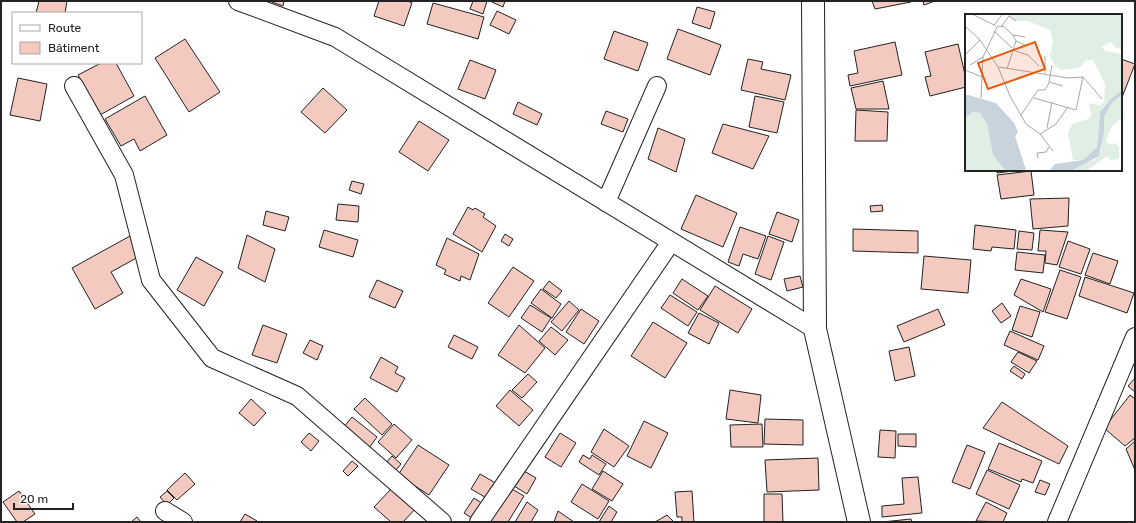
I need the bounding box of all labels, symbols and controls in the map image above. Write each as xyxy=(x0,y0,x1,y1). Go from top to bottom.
legend xyxy=(12,12,142,64)
inset map xyxy=(965,14,1122,171)
text: Route xyxy=(48,21,82,35)
text: Bâtiment xyxy=(48,41,100,55)
scale bar xyxy=(14,485,73,511)
text: 20 m xyxy=(20,492,48,506)

